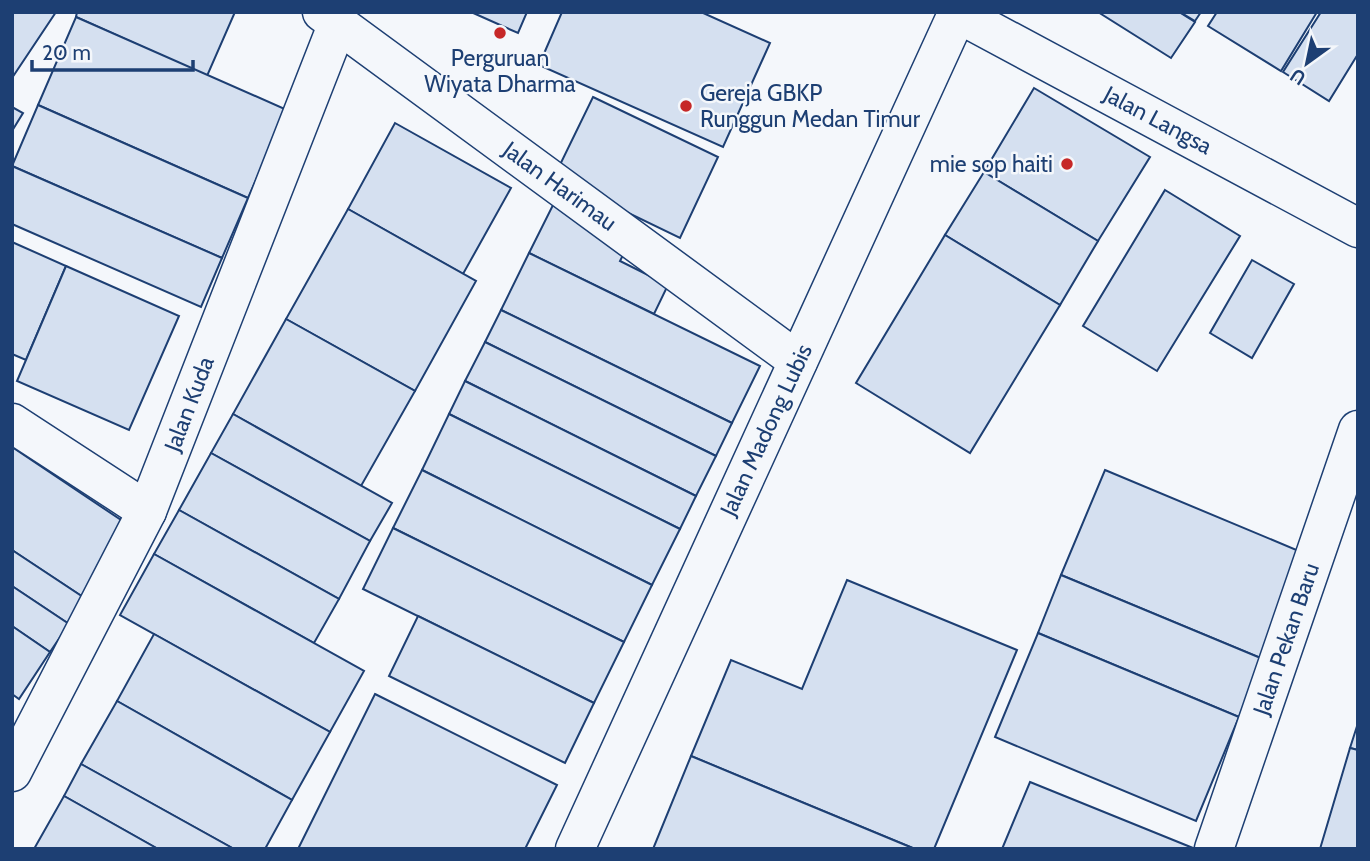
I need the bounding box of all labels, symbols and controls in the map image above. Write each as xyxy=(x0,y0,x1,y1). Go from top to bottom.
marker: Perguruan Wiyata Dharma xyxy=(492,25,508,41)
scale bar xyxy=(32,28,192,72)
north arrow xyxy=(1272,28,1342,98)
text: 20 m xyxy=(42,40,91,65)
place label: Perguruan Wiyata Dharma xyxy=(424,44,576,98)
text: U xyxy=(1286,63,1310,90)
place label: Gereja GBKP Runggun Medan Timur xyxy=(700,79,921,133)
street label: Jalan Langsa xyxy=(1098,79,1217,160)
marker: Gereja GBKP Runggun Medan Timur xyxy=(678,98,694,114)
street label: Jalan Harimau xyxy=(497,135,622,237)
place label: mie sop haiti xyxy=(930,150,1053,178)
marker: mie sop haiti xyxy=(1059,156,1075,172)
street label: Jalan Madong Lubis xyxy=(714,340,818,521)
street label: Jalan Kuda xyxy=(158,353,220,456)
street label: Jalan Pekan Baru xyxy=(1247,559,1325,720)

